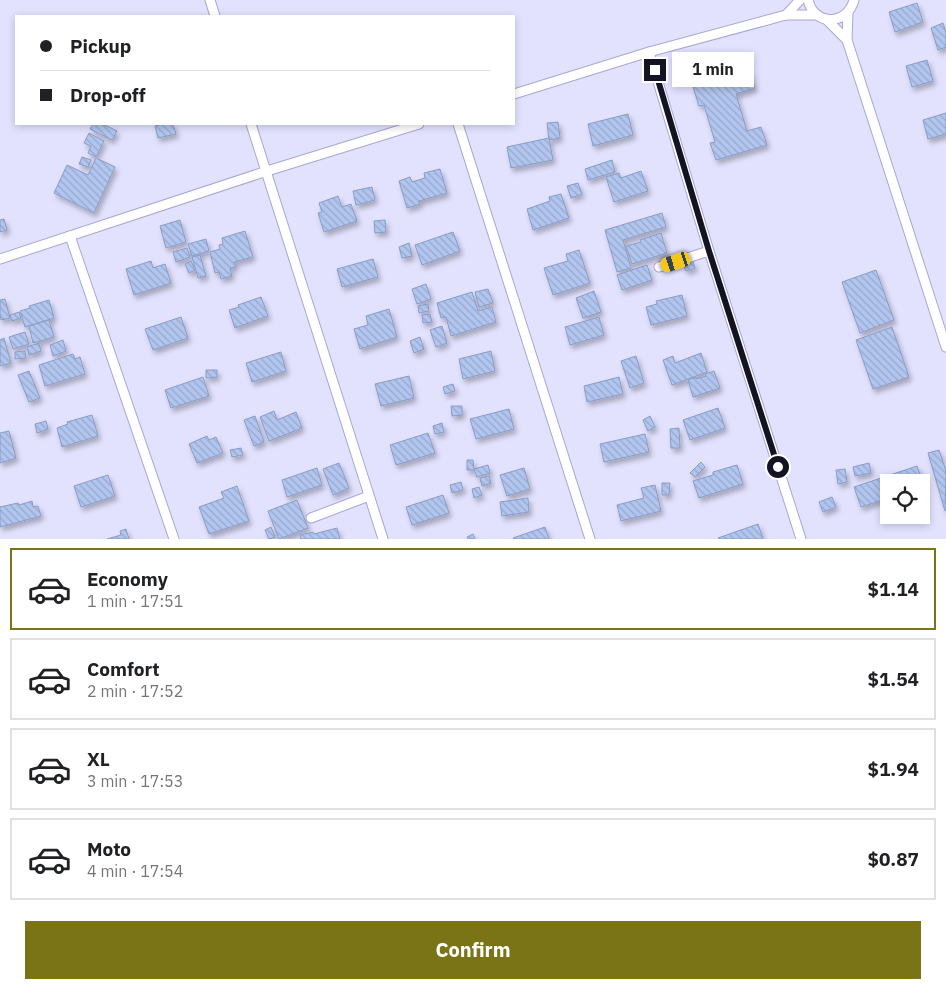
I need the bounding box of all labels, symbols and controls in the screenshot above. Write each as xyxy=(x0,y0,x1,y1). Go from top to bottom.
text: Pickup xyxy=(70,34,131,58)
callout: 1 min xyxy=(672,52,755,88)
route end xyxy=(644,59,666,81)
text: 1 min xyxy=(692,59,734,79)
text: Drop-off xyxy=(70,83,146,107)
car xyxy=(659,250,692,274)
route start xyxy=(767,456,789,478)
map controls xyxy=(880,474,930,524)
button: locate xyxy=(880,474,930,524)
icon: car xyxy=(27,567,72,612)
text: Economy xyxy=(87,567,168,591)
text: $1.14 xyxy=(867,577,919,601)
text: 1 min · 17:51 xyxy=(87,591,183,611)
icon: car xyxy=(27,657,72,702)
text: Comfort xyxy=(87,657,160,681)
text: $1.54 xyxy=(867,667,919,691)
text: 2 min · 17:52 xyxy=(87,681,183,701)
icon: car xyxy=(27,747,72,792)
text: XL xyxy=(87,747,110,771)
text: $1.94 xyxy=(867,757,919,781)
text: 3 min · 17:53 xyxy=(87,771,183,791)
icon: car xyxy=(27,837,72,882)
text: Moto xyxy=(87,837,131,861)
text: $0.87 xyxy=(867,847,919,871)
text: 4 min · 17:54 xyxy=(87,861,183,881)
button: Confirm xyxy=(25,921,921,979)

